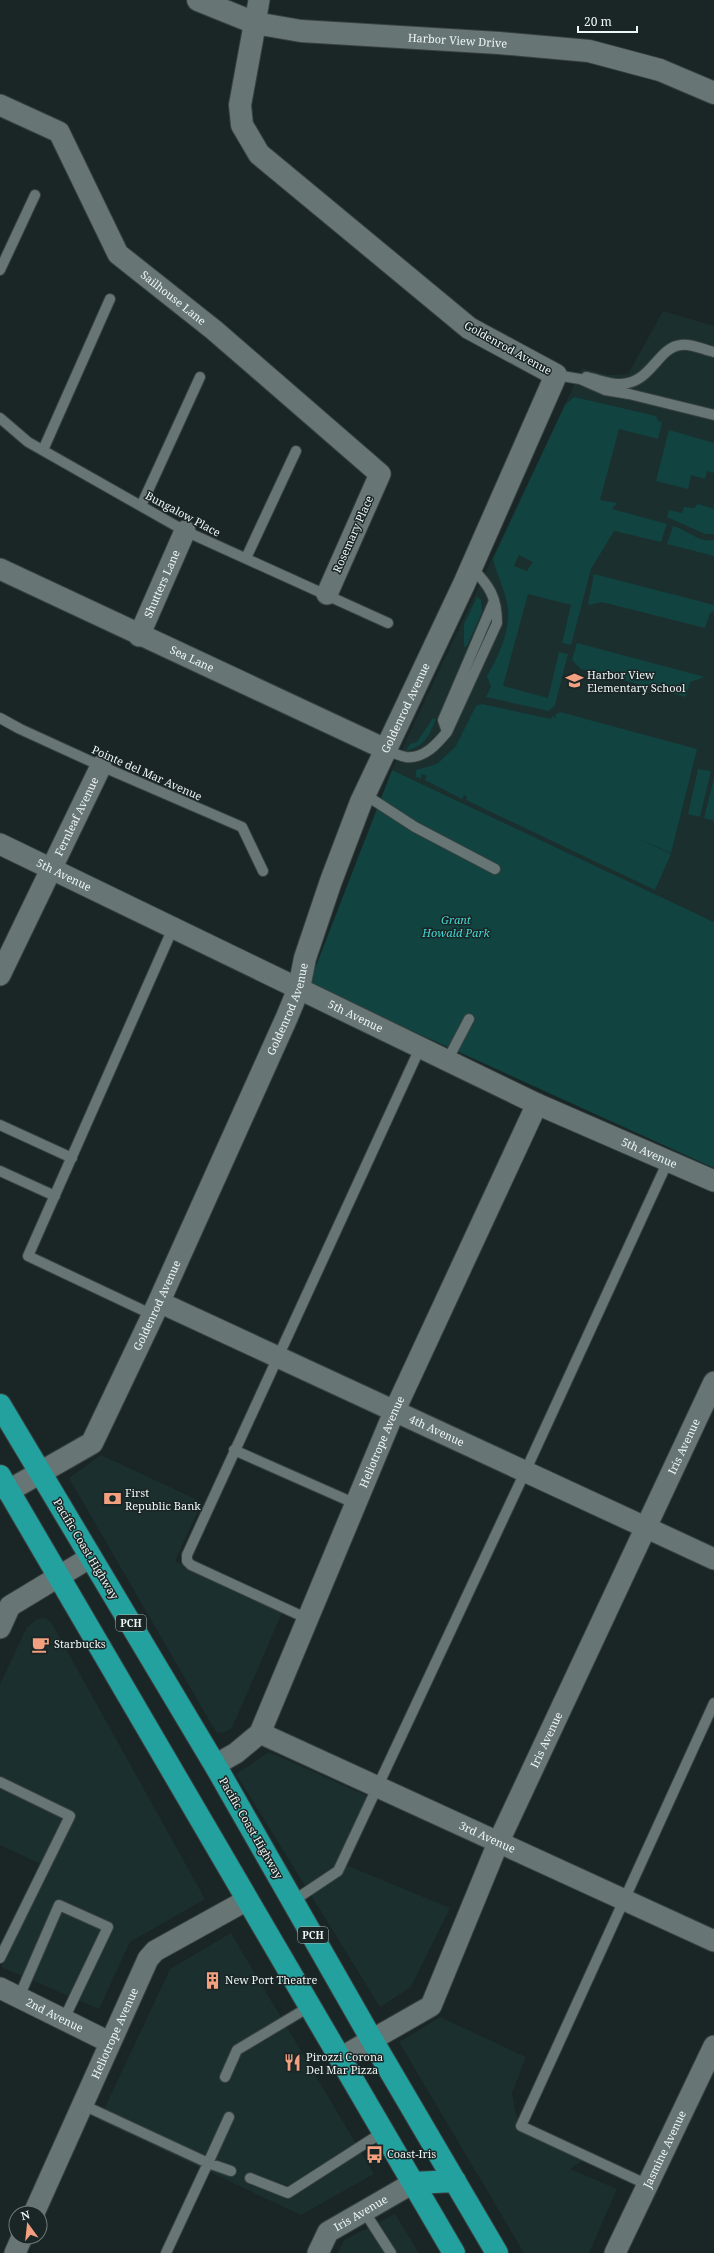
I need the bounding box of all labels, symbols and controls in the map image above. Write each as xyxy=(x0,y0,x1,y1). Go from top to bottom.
scale bar xyxy=(578,8,637,34)
text: 20 m xyxy=(584,13,612,30)
street label: Harbor View Drive xyxy=(407,29,508,51)
street label: Sailhouse Lane xyxy=(138,267,209,328)
street label: Goldenrod Avenue xyxy=(462,317,555,378)
street label: Bungalow Place xyxy=(143,487,224,540)
street label: Rosemary Place xyxy=(329,493,376,575)
street label: Shutters Lane xyxy=(140,547,183,620)
street label: Sea Lane xyxy=(168,642,217,675)
street label: Goldenrod Avenue xyxy=(377,660,433,755)
place label: Harbor View Elementary School xyxy=(587,667,686,695)
school or university icon: Harbor View Elementary School xyxy=(564,671,584,691)
street label: Pointe del Mar Avenue xyxy=(90,741,205,804)
street label: Fernleaf Avenue xyxy=(51,774,102,858)
street label: 5th Avenue xyxy=(34,855,94,894)
park label: Grant Howald Park xyxy=(421,912,491,940)
street label: Goldenrod Avenue xyxy=(263,961,311,1058)
street label: 5th Avenue xyxy=(326,996,386,1035)
street label: 5th Avenue xyxy=(619,1134,680,1171)
street label: Goldenrod Avenue xyxy=(129,1257,184,1353)
street label: Heliotrope Avenue xyxy=(355,1393,407,1490)
street label: 4th Avenue xyxy=(407,1411,467,1449)
street label: Iris Avenue xyxy=(664,1416,703,1477)
place label: First Republic Bank xyxy=(125,1485,201,1513)
bank icon: First Republic Bank xyxy=(102,1489,122,1509)
street label: Pacific Coast Highway xyxy=(50,1496,123,1603)
road number: PCH xyxy=(116,1615,146,1631)
cafe icon: Starbucks xyxy=(31,1634,51,1654)
place label: Starbucks xyxy=(54,1636,106,1651)
street label: Iris Avenue xyxy=(526,1709,565,1770)
street label: Pacific Coast Highway xyxy=(216,1774,287,1882)
street label: 3rd Avenue xyxy=(457,1817,518,1856)
road number: PCH xyxy=(298,1927,328,1943)
building icon: New Port Theatre xyxy=(202,1970,222,1990)
place label: New Port Theatre xyxy=(225,1972,317,1987)
street label: Heliotrope Avenue xyxy=(87,1985,141,2081)
street label: 2nd Avenue xyxy=(24,1994,86,2035)
place label: Pirozzi Corona Del Mar Pizza xyxy=(306,2049,383,2077)
restaurant icon: Pirozzi Corona Del Mar Pizza xyxy=(283,2053,303,2073)
street label: Jasmine Avenue xyxy=(639,2108,689,2191)
bus stop icon: Coast-Iris xyxy=(364,2144,384,2164)
place label: Coast-Iris xyxy=(387,2146,436,2161)
street label: Iris Avenue xyxy=(331,2191,390,2234)
north arrow xyxy=(8,2205,48,2245)
text: N xyxy=(19,2206,32,2223)

